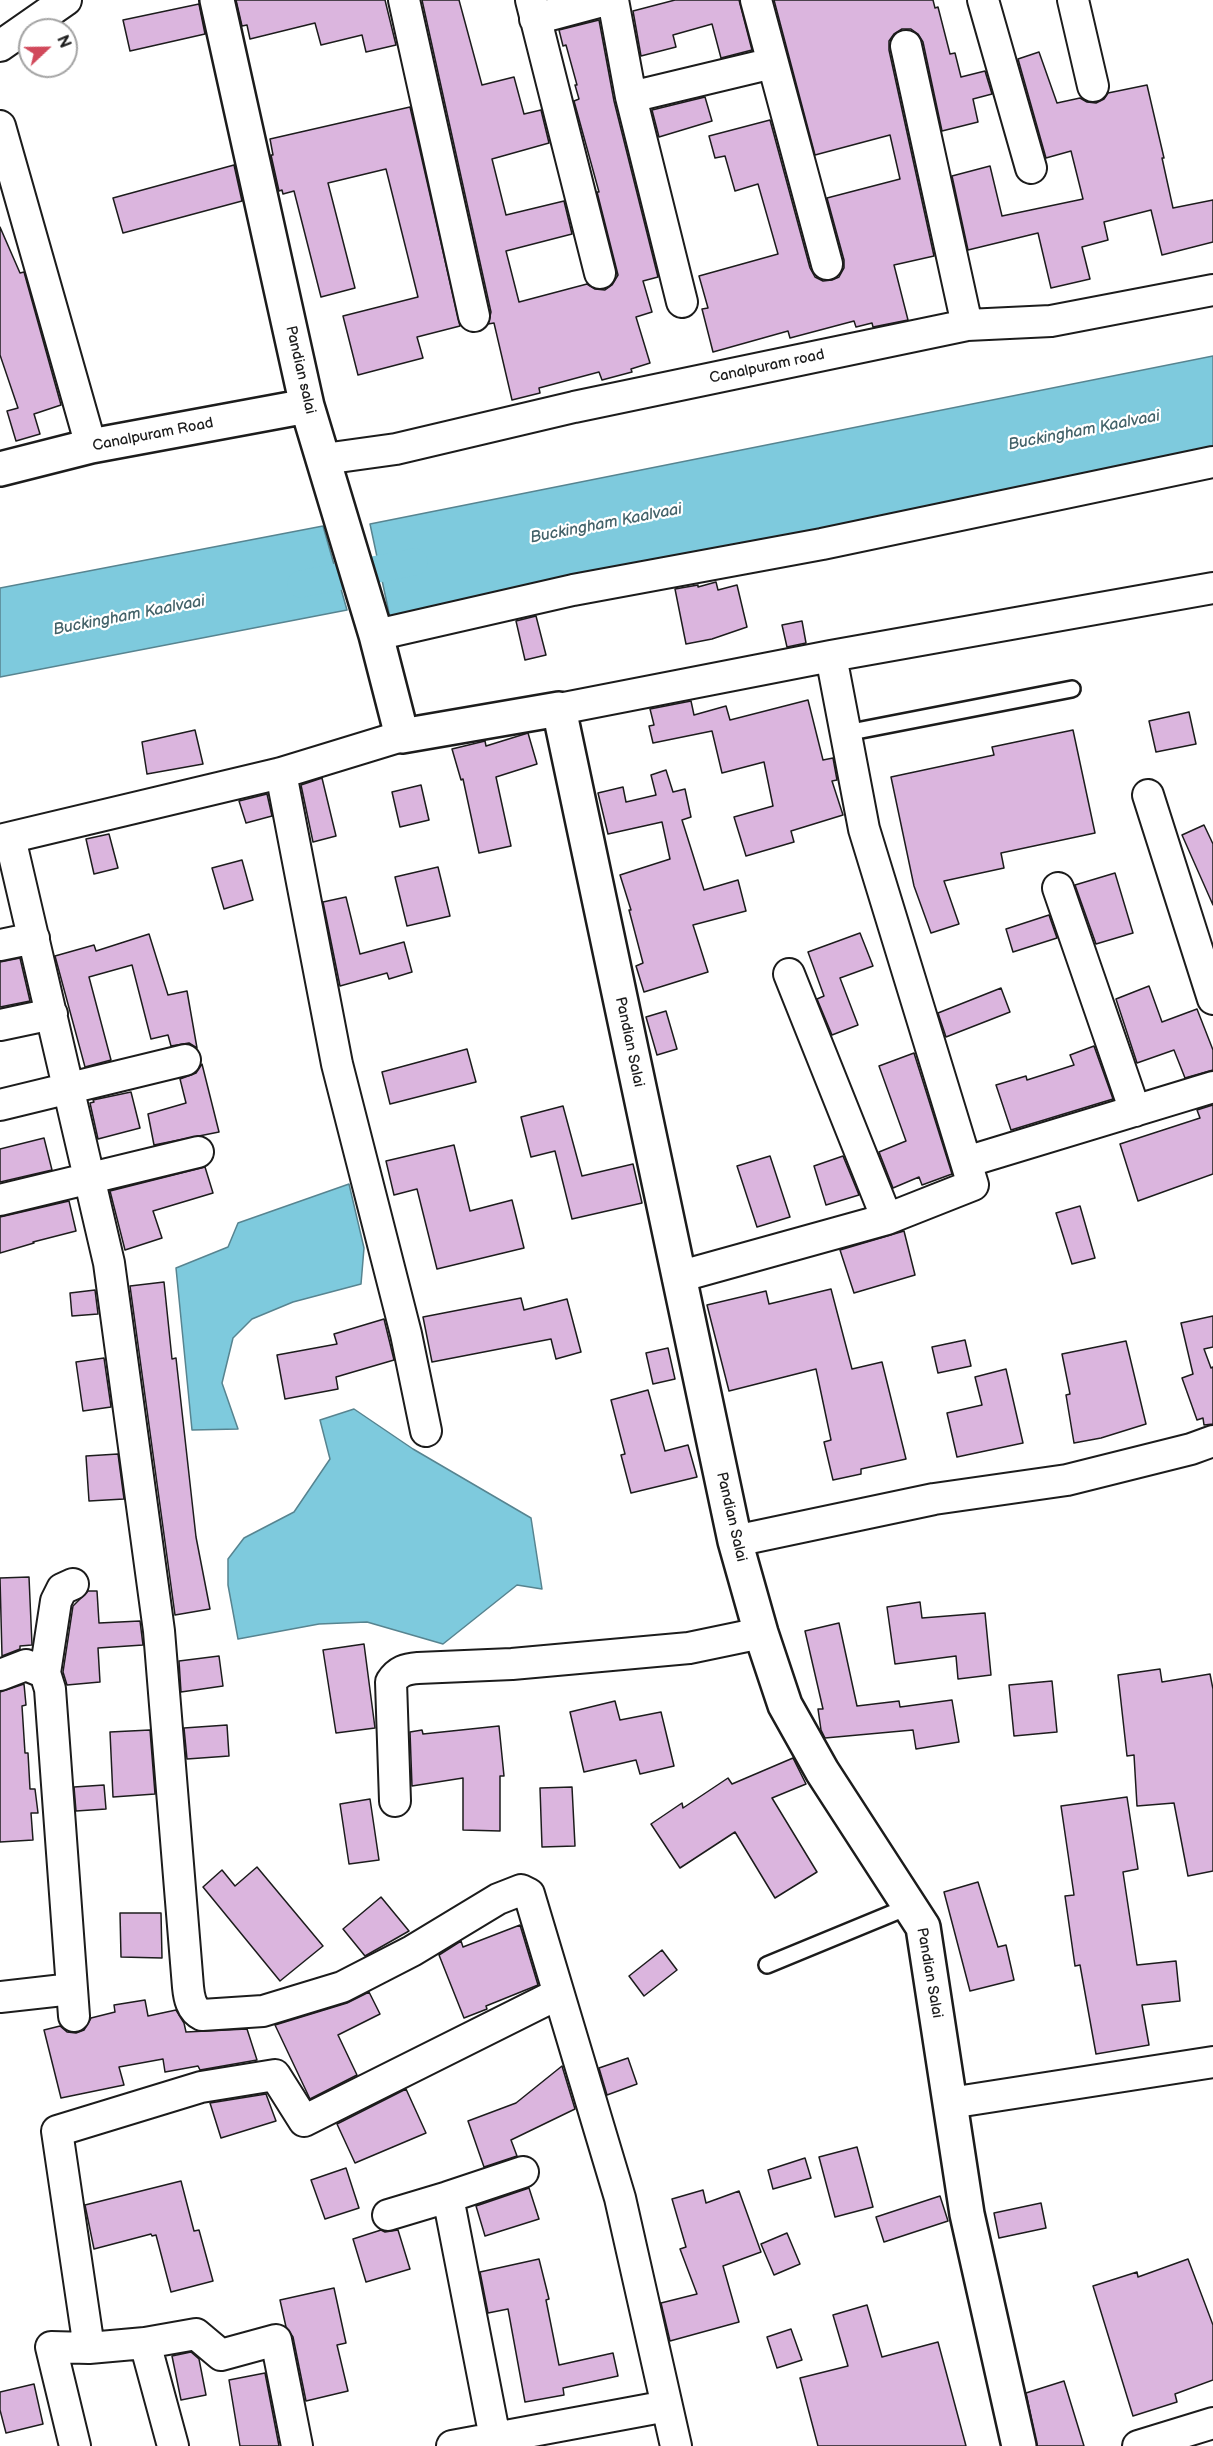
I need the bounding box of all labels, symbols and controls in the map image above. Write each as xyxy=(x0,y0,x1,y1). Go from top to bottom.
north arrow xyxy=(18,18,78,78)
text: N xyxy=(52,33,74,51)
street label: Pandian salai xyxy=(281,324,319,416)
street label: Canalpuram road xyxy=(708,346,826,388)
water label: Buckingham Kaalvaai xyxy=(1007,407,1161,455)
street label: Canalpuram Road xyxy=(91,414,215,456)
water label: Buckingham Kaalvaai xyxy=(529,500,683,548)
water label: Buckingham Kaalvaai xyxy=(52,592,206,640)
street label: Pandian Salai xyxy=(611,995,647,1089)
street label: Pandian Salai xyxy=(712,1470,750,1564)
street label: Pandian Salai xyxy=(912,1926,946,2020)

